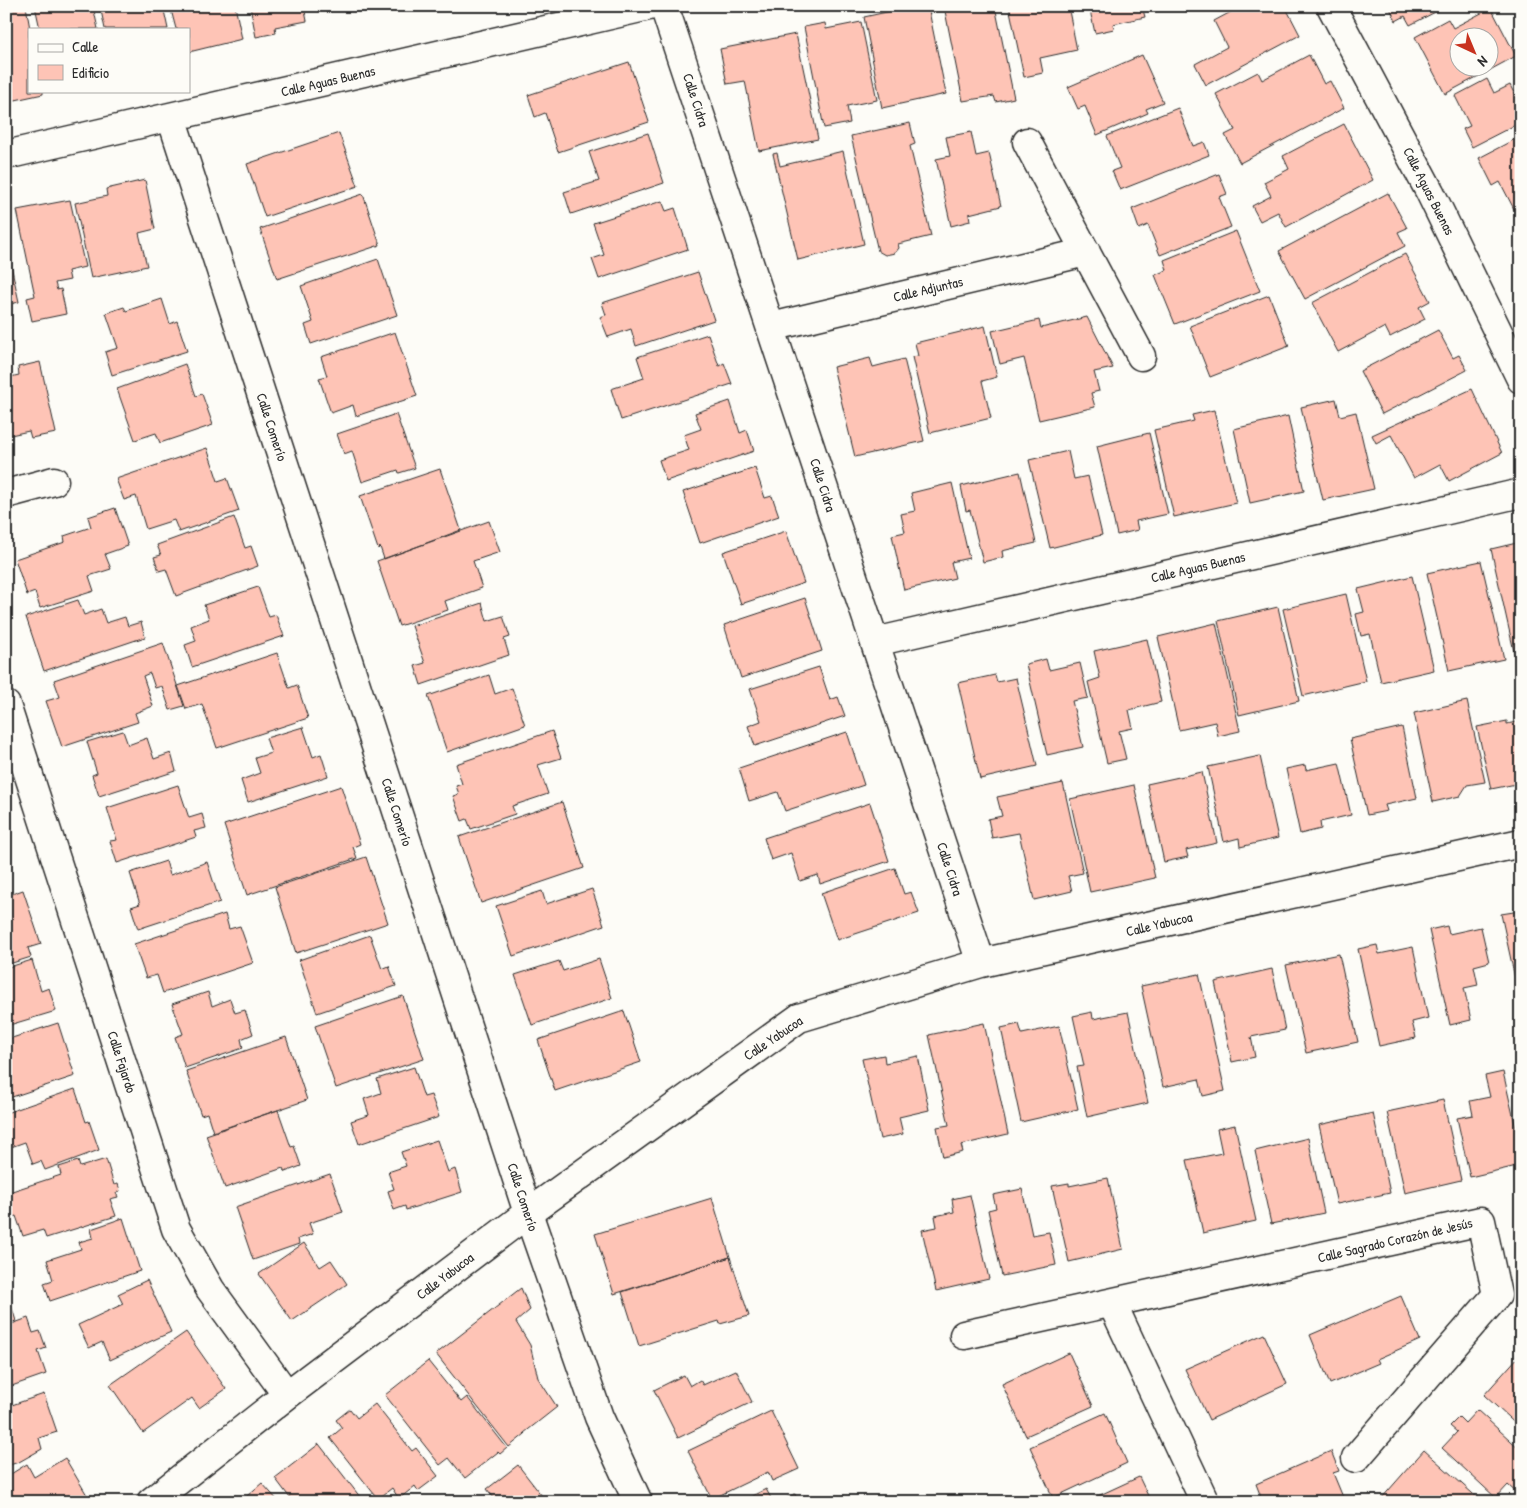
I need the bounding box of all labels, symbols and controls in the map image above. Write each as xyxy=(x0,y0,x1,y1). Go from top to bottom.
legend xyxy=(28,28,190,92)
north arrow xyxy=(1450,28,1500,78)
text: Calle xyxy=(72,36,99,57)
text: N xyxy=(1474,52,1493,72)
street label: Calle Aguas Buenas xyxy=(279,60,377,102)
text: Edificio xyxy=(72,62,109,83)
street label: Calle Cidra xyxy=(679,71,714,129)
street label: Calle Aguas Buenas xyxy=(1398,144,1460,238)
street label: Calle Adjuntas xyxy=(891,271,965,307)
street label: Calle Comerío xyxy=(253,390,293,464)
street label: Calle Cidra xyxy=(806,456,841,514)
street label: Calle Aguas Buenas xyxy=(1149,546,1247,588)
street label: Calle Comerío xyxy=(378,775,418,849)
street label: Calle Cidra xyxy=(933,840,968,898)
street label: Calle Yabucoa xyxy=(1124,907,1194,940)
street label: Calle Yabucoa xyxy=(739,1011,806,1064)
street label: Calle Fajardo xyxy=(103,1028,142,1096)
street label: Calle Comerío xyxy=(504,1160,544,1234)
street label: Calle Sagrado Corazón de Jesús xyxy=(1316,1212,1474,1268)
street label: Calle Yabucoa xyxy=(412,1247,478,1304)

